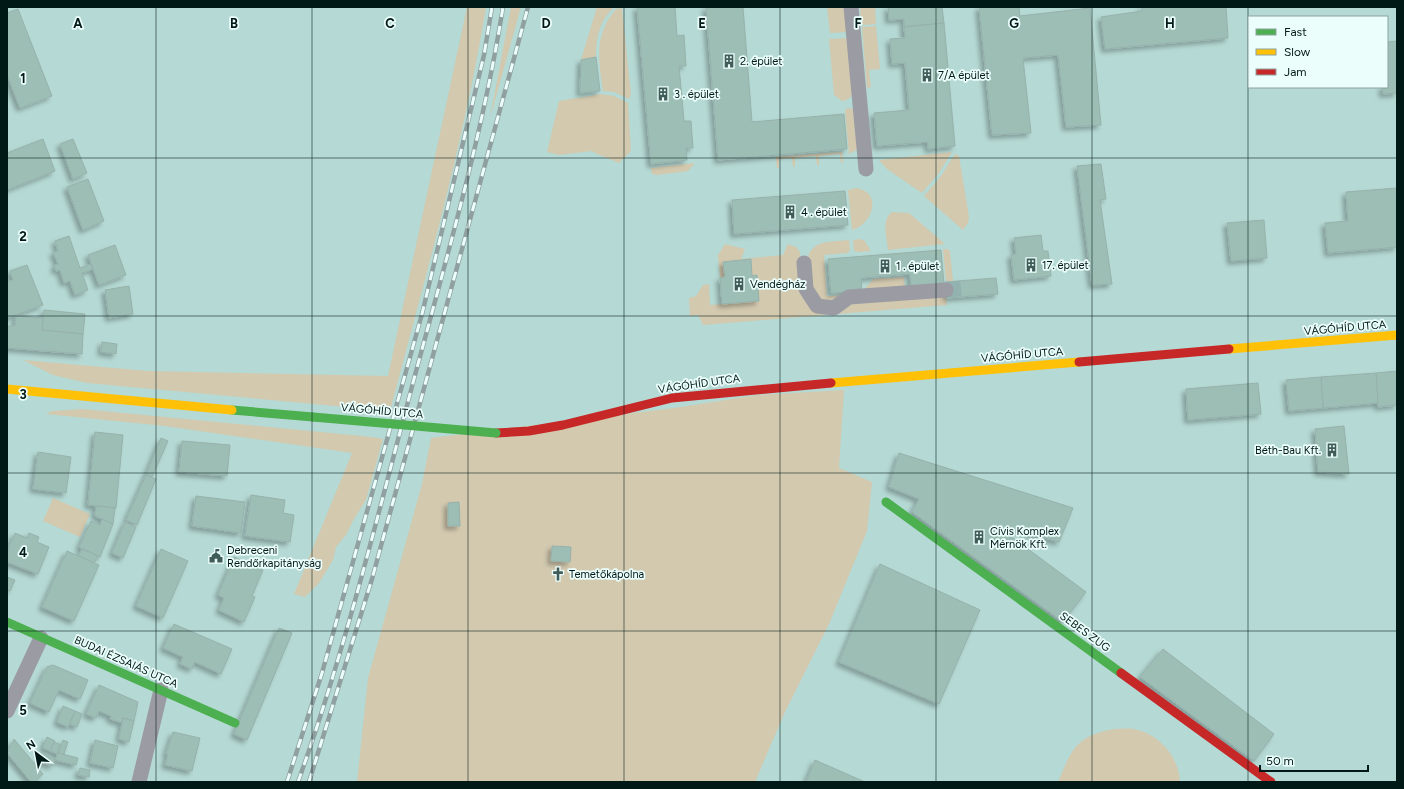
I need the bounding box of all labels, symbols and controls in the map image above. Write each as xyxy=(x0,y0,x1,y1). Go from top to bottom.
text: A xyxy=(73,16,83,31)
text: B xyxy=(230,16,238,31)
text: C xyxy=(385,16,395,31)
text: D xyxy=(541,16,551,31)
text: E xyxy=(698,16,706,31)
text: F xyxy=(854,16,862,31)
text: G xyxy=(1009,16,1019,31)
text: H xyxy=(1165,16,1175,31)
legend xyxy=(1248,16,1388,88)
text: Fast xyxy=(1284,25,1307,39)
text: Slow xyxy=(1284,45,1311,59)
building icon: 2. épület xyxy=(721,53,737,69)
place label: 2. épület xyxy=(740,55,782,68)
text: Jam xyxy=(1284,65,1307,79)
building icon: 7/A épület xyxy=(919,67,935,83)
place label: 7/A épület xyxy=(938,69,990,82)
text: 1 xyxy=(20,71,26,86)
building icon: 3 . épület xyxy=(655,86,671,102)
place label: 3 . épület xyxy=(674,88,719,101)
building icon: 4 . épület xyxy=(782,204,798,220)
place label: 4 . épület xyxy=(801,206,847,219)
text: 2 xyxy=(19,229,27,244)
building icon: 17. épület xyxy=(1023,257,1039,273)
building icon: 1 . épület xyxy=(877,258,893,274)
place label: 17. épület xyxy=(1042,259,1089,272)
place label: 1 . épület xyxy=(896,260,940,273)
building icon: Vendégház xyxy=(731,276,747,292)
place label: Vendégház xyxy=(750,278,805,291)
street label: VÁGÓHÍD UTCA xyxy=(1303,317,1387,338)
street label: VÁGÓHÍD UTCA xyxy=(980,344,1064,365)
street label: VÁGÓHÍD UTCA xyxy=(657,371,741,396)
text: 3 xyxy=(19,387,27,402)
street label: VÁGÓHÍD UTCA xyxy=(340,400,424,421)
building icon: Béth-Bau Kft. xyxy=(1324,442,1340,458)
place label: Béth-Bau Kft. xyxy=(1255,444,1321,457)
place label: Cívis Komplex Mérnök Kft. xyxy=(990,525,1060,551)
building icon: Cívis Komplex Mérnök Kft. xyxy=(971,529,987,545)
place label: Debreceni Rendőrkapitányság xyxy=(227,544,321,570)
text: 4 xyxy=(19,545,27,560)
public building icon: Debreceni Rendőrkapitányság xyxy=(208,548,224,564)
church icon: Temetőkápolna xyxy=(550,566,566,582)
place label: Temetőkápolna xyxy=(569,568,644,581)
street label: SEBES ZUG xyxy=(1057,609,1113,655)
street label: BUDAI ÉZSAIÁS UTCA xyxy=(72,633,180,691)
text: 5 xyxy=(19,703,27,718)
north arrow xyxy=(16,733,56,773)
text: N xyxy=(24,737,38,753)
scale bar xyxy=(1260,747,1368,773)
text: 50 m xyxy=(1266,754,1294,768)

